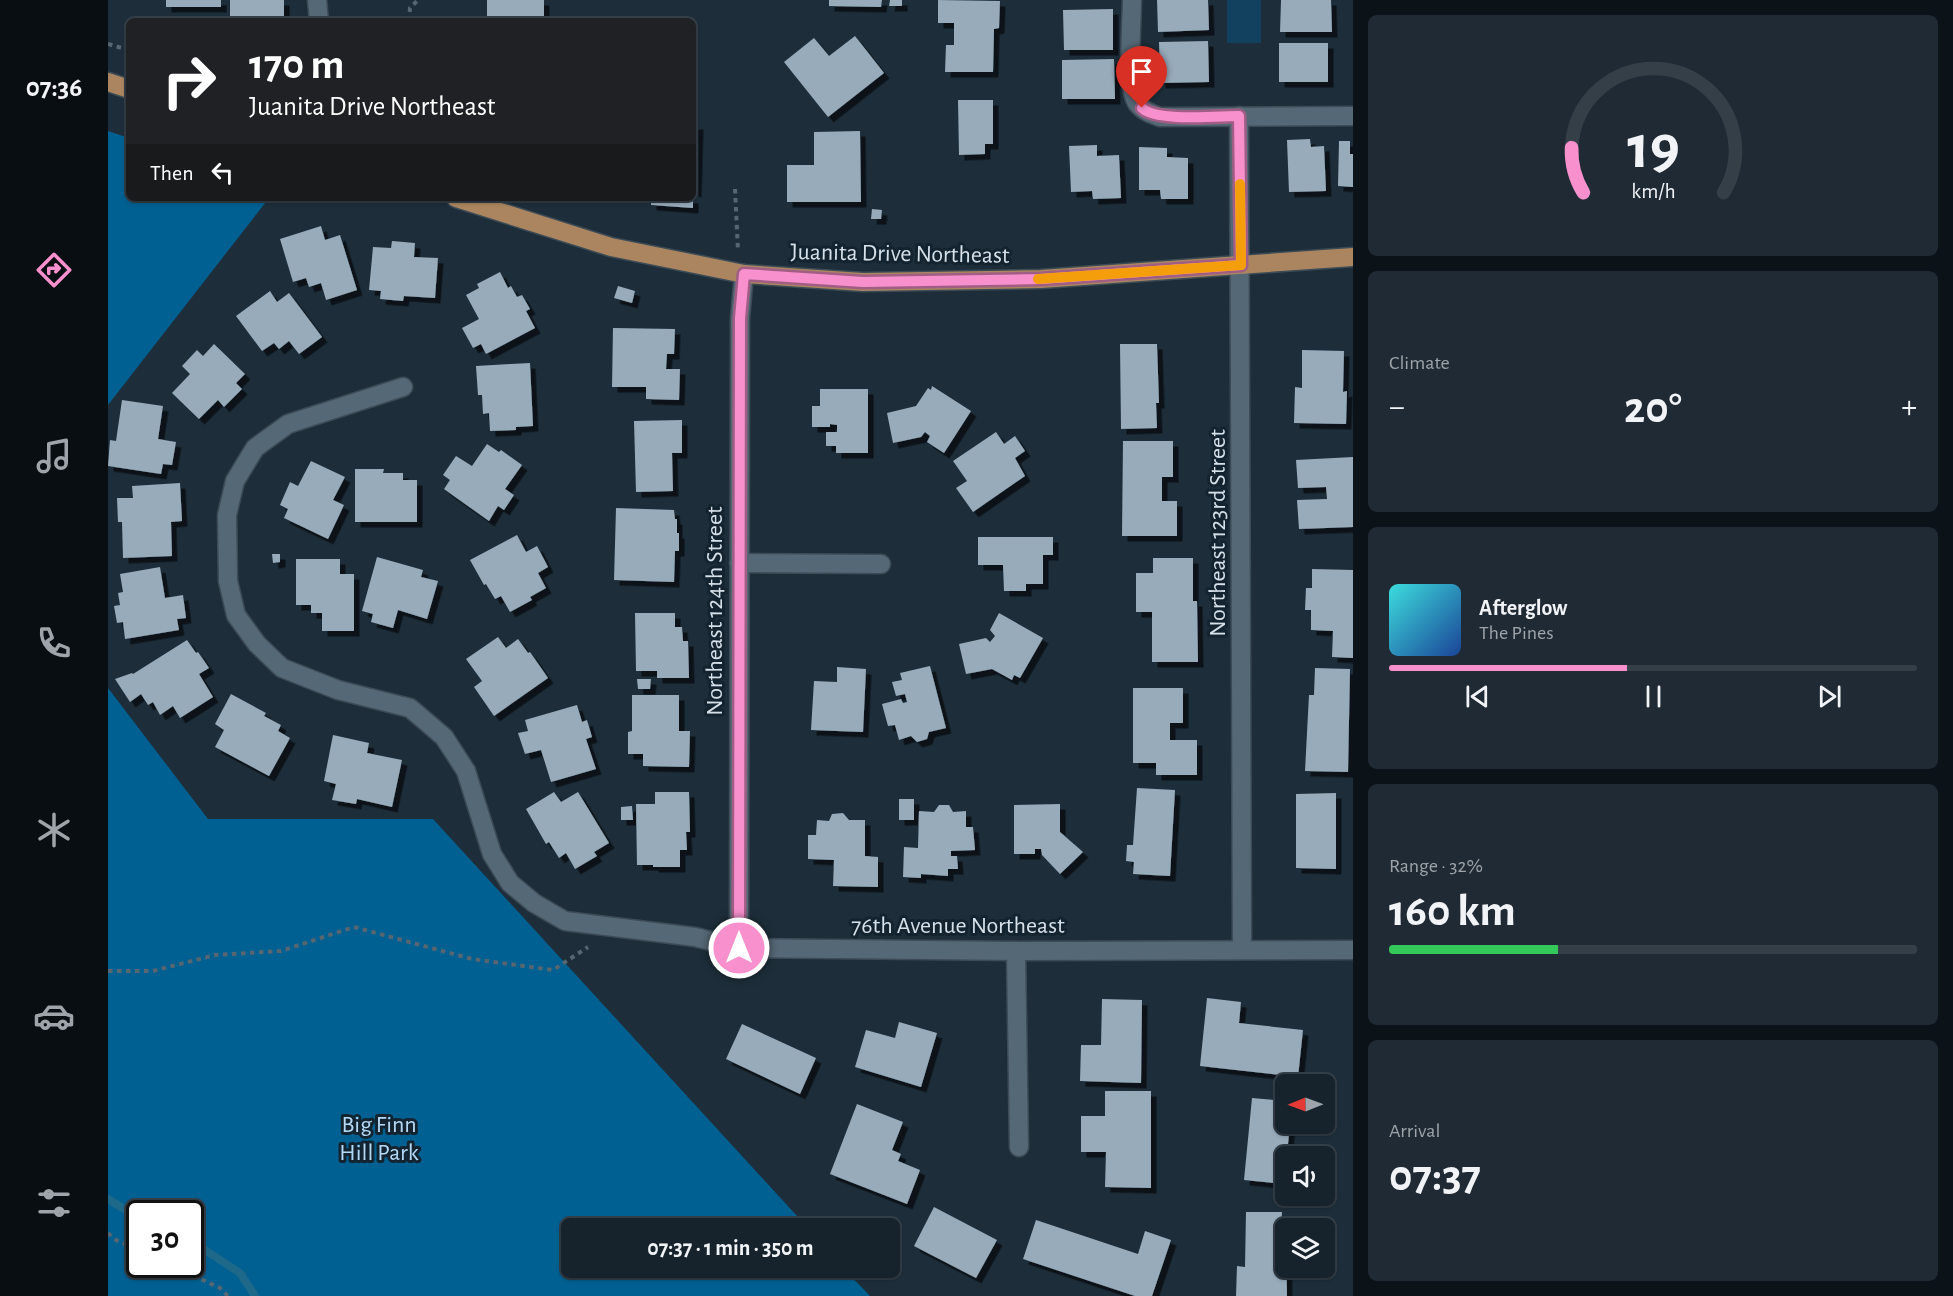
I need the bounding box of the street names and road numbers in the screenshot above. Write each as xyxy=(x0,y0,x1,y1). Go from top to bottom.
street label: Juanita Drive Northeast xyxy=(790,240,1010,268)
street label: Northeast 123rd Street xyxy=(1206,429,1230,637)
street label: Northeast 124th Street xyxy=(703,506,727,716)
street label: 76th Avenue Northeast xyxy=(851,914,1065,938)

